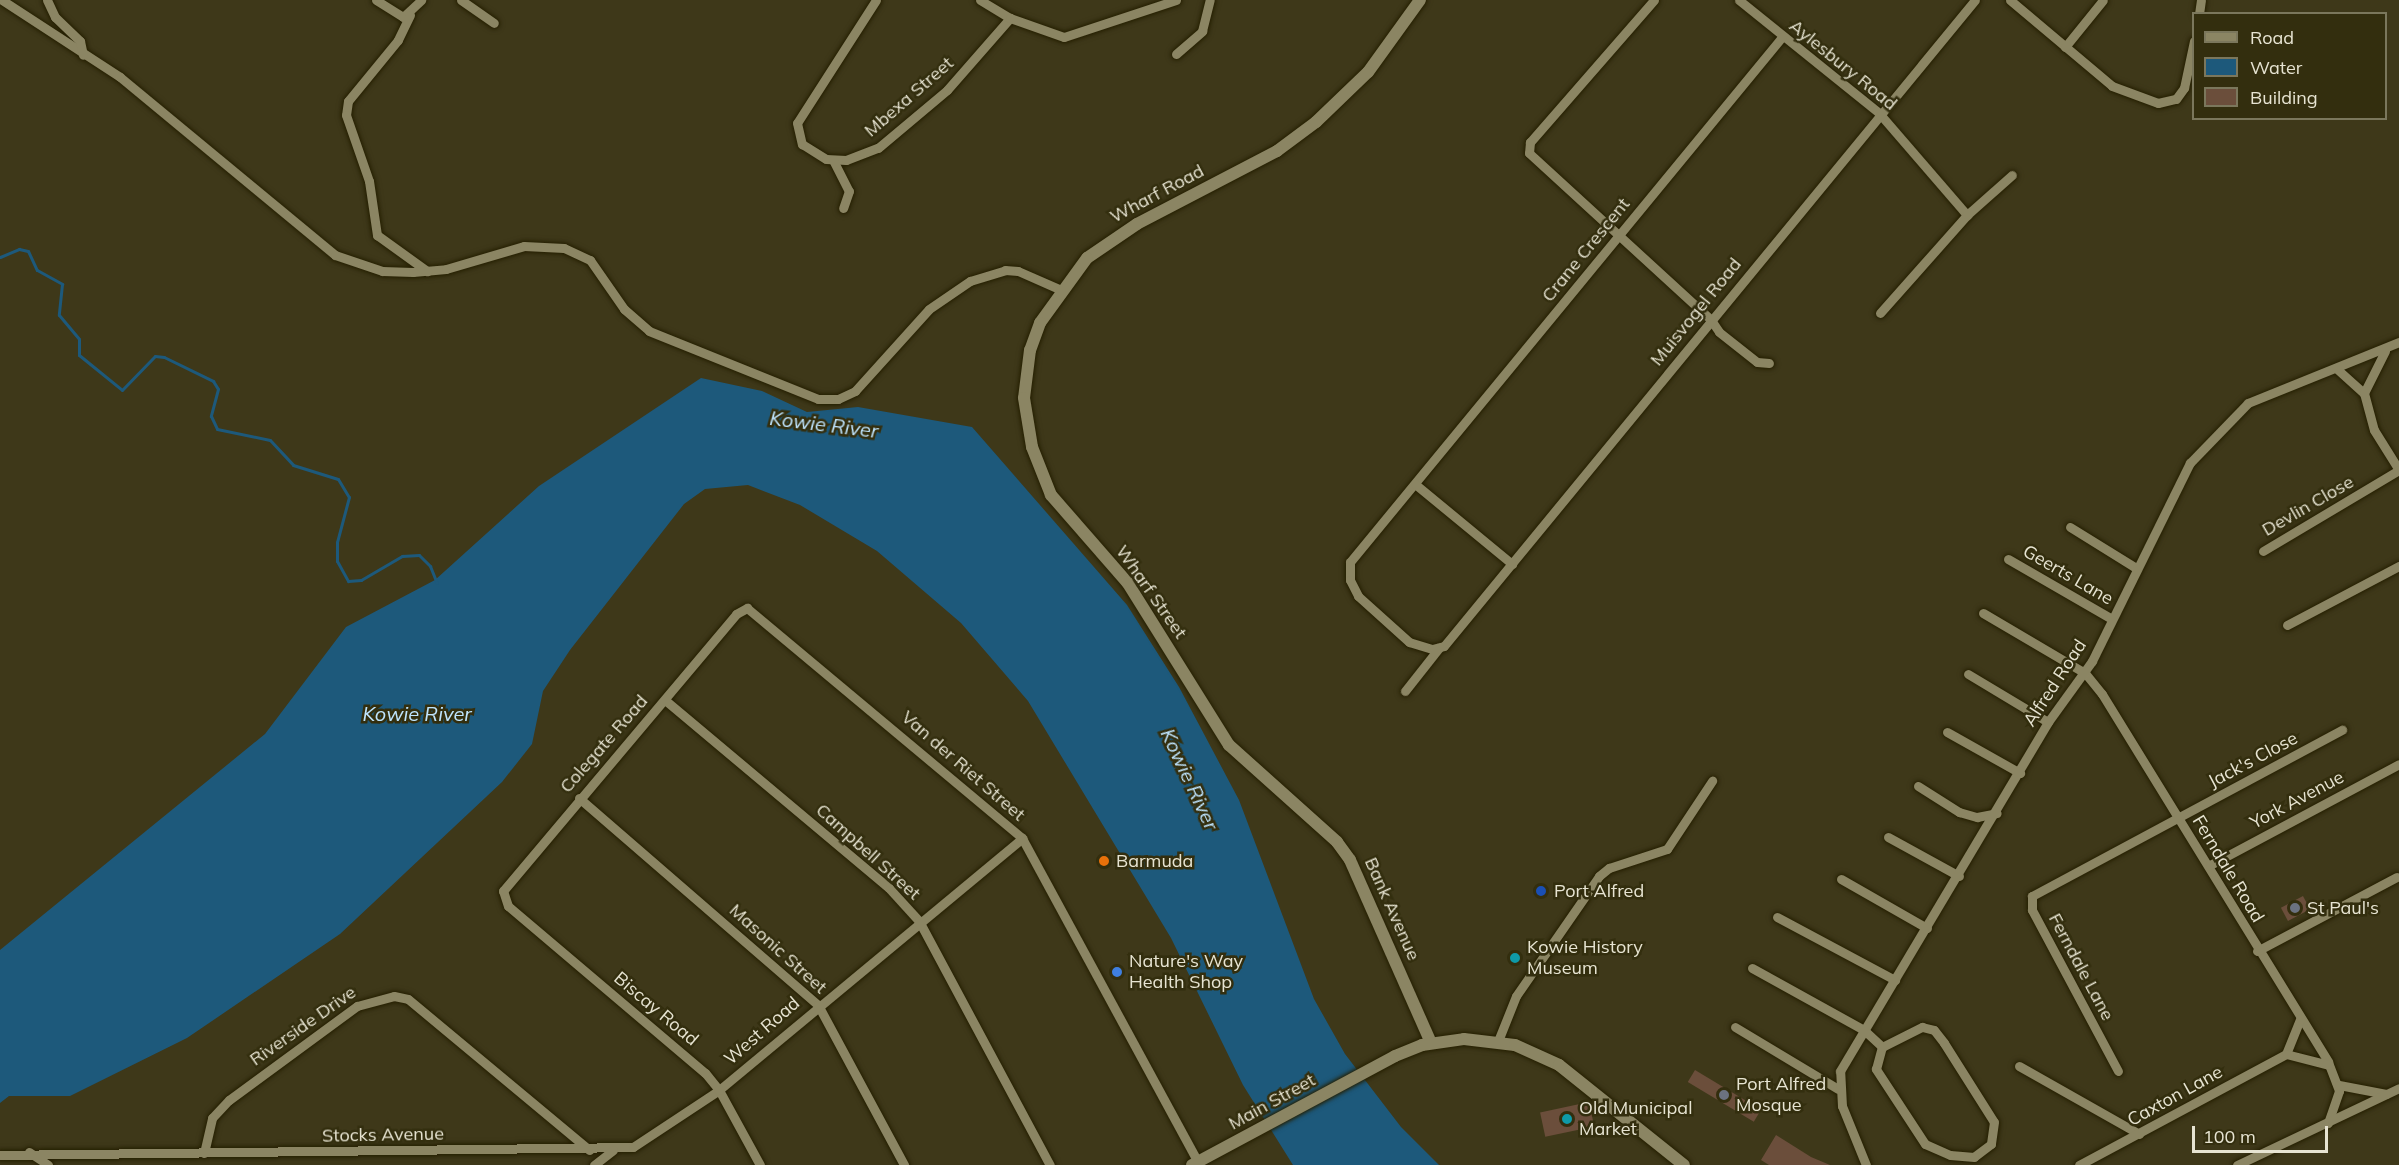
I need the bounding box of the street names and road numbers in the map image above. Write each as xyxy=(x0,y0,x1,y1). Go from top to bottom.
street label: Aylesbury Road xyxy=(1785,15,1901,115)
street label: Mbexa Street xyxy=(860,53,958,141)
street label: Wharf Road xyxy=(1106,160,1208,228)
street label: Crane Crescent xyxy=(1538,194,1634,306)
street label: Muisvogel Road xyxy=(1646,254,1746,370)
street label: Devlin Close xyxy=(2258,471,2358,541)
street label: Geerts Lane xyxy=(2019,540,2117,610)
street label: Wharf Street xyxy=(1111,541,1191,643)
street label: Alfred Road xyxy=(2019,635,2091,731)
street label: Colegate Road xyxy=(556,691,652,797)
street label: Van der Riet Street xyxy=(897,706,1029,826)
street label: Jack's Close xyxy=(2205,727,2301,793)
street label: York Avenue xyxy=(2246,766,2348,834)
street label: Campbell Street xyxy=(811,799,925,905)
street label: Ferndale Road xyxy=(2188,812,2268,926)
street label: Bank Avenue xyxy=(1360,854,1424,964)
street label: Masonic Street xyxy=(725,900,831,998)
street label: Ferndale Lane xyxy=(2044,910,2118,1024)
street label: Biscay Road xyxy=(609,967,703,1051)
street label: Riverside Drive xyxy=(246,981,360,1071)
street label: West Road xyxy=(720,992,804,1070)
street label: Caxton Lane xyxy=(2124,1061,2226,1131)
street label: Main Street xyxy=(1225,1069,1319,1135)
street label: Stocks Avenue xyxy=(322,1123,444,1147)

